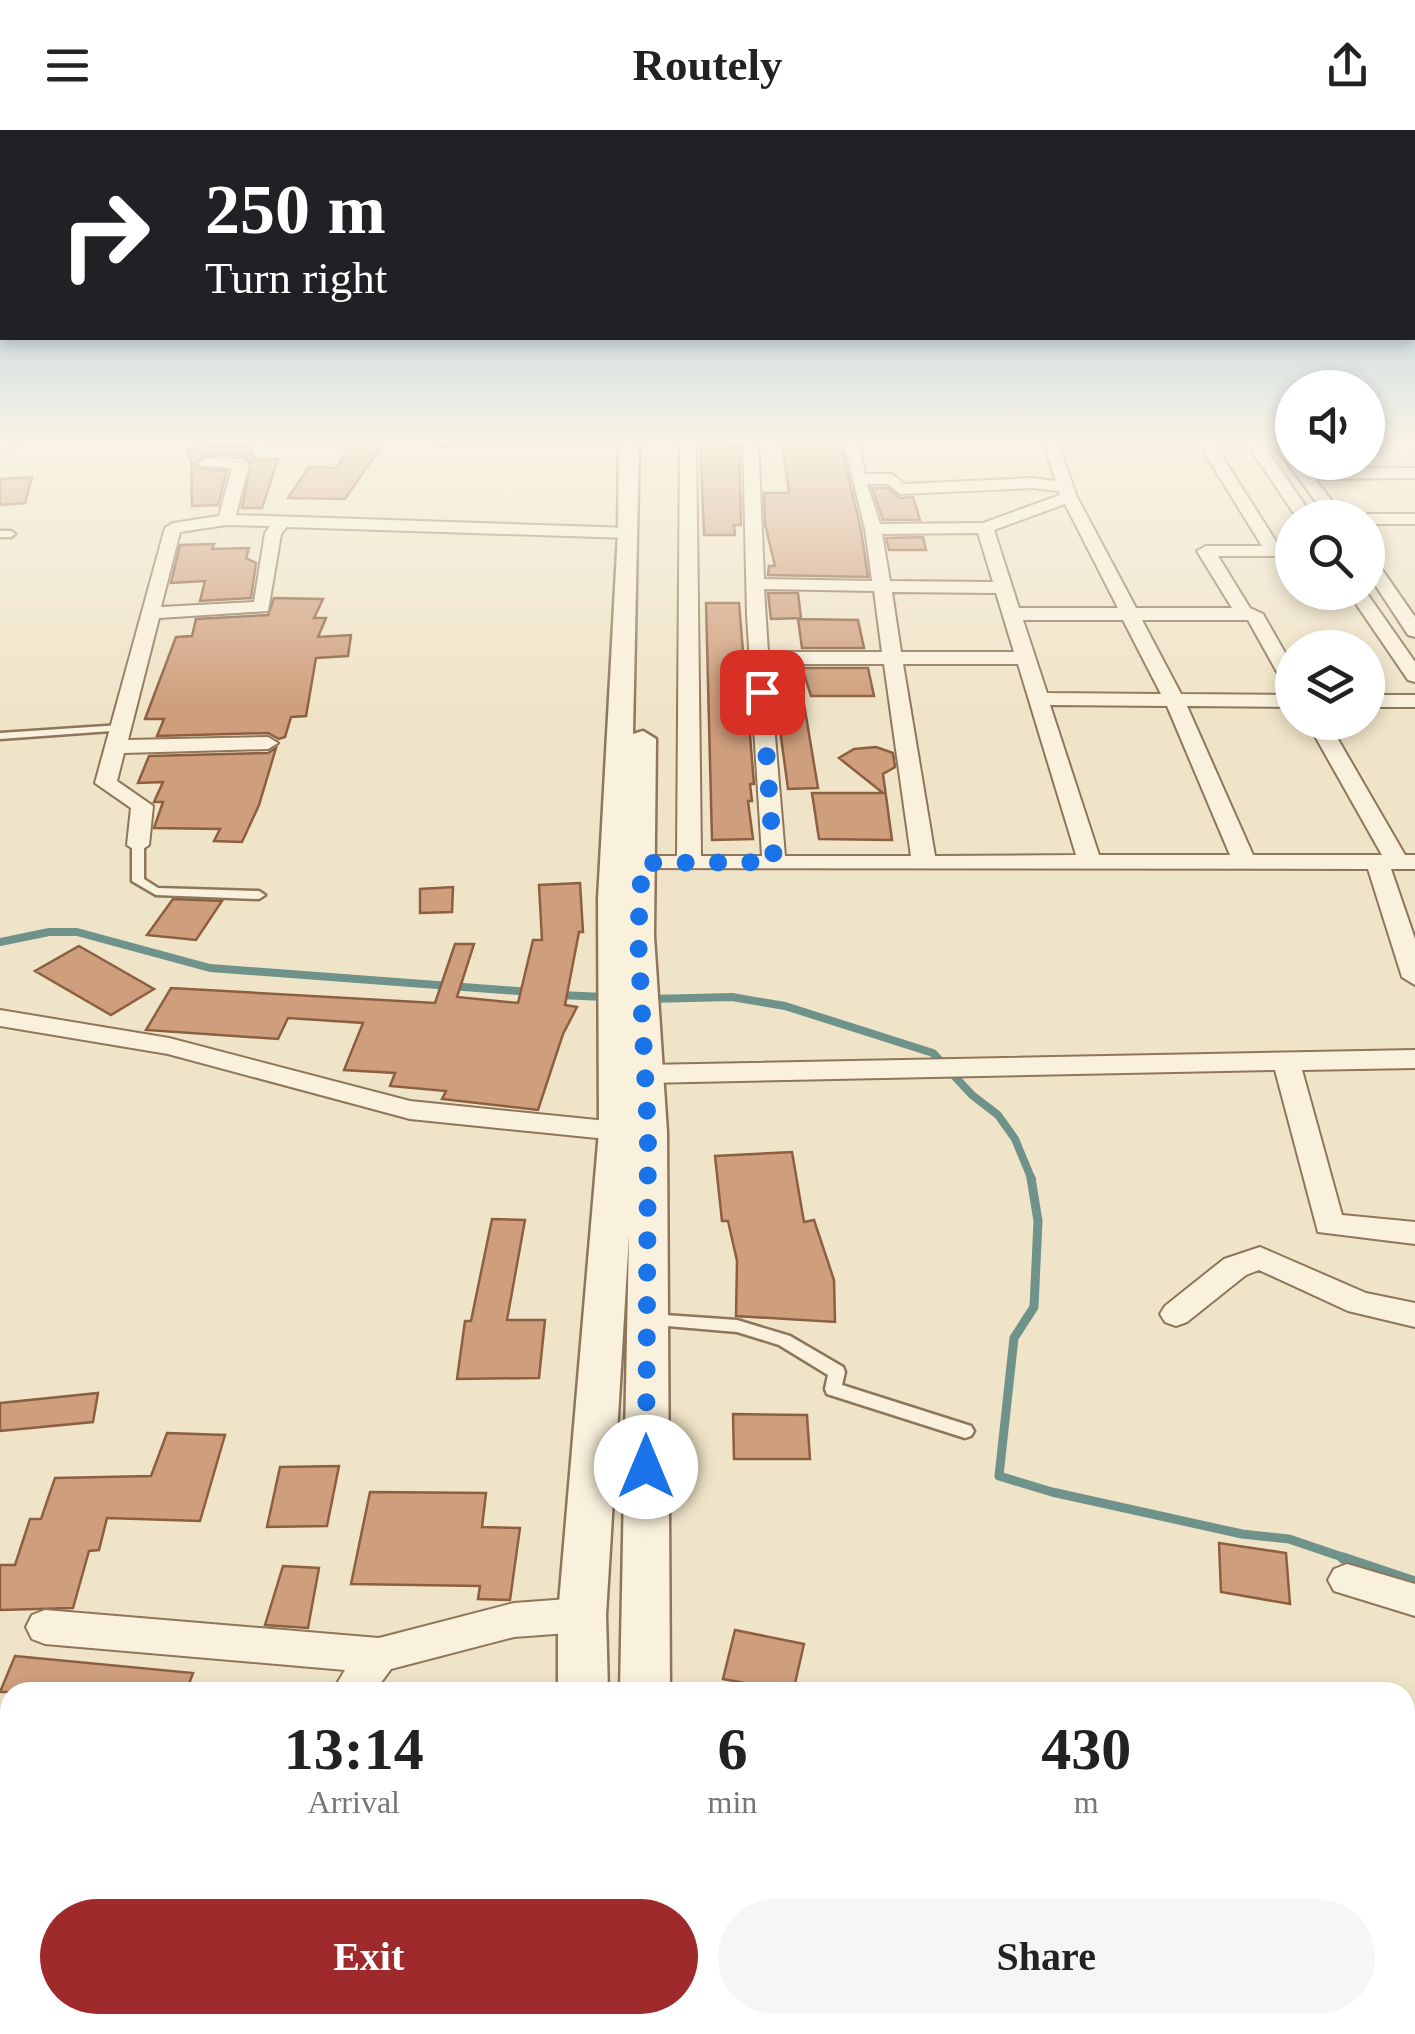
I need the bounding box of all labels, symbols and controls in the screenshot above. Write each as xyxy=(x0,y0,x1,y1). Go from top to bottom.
icon: menu xyxy=(40,38,95,93)
icon: share xyxy=(1320,38,1375,93)
text: Routely xyxy=(633,40,783,90)
icon: right xyxy=(40,170,170,300)
text: 250 m xyxy=(205,171,386,248)
text: Turn right xyxy=(205,253,387,303)
map controls xyxy=(1275,370,1385,740)
button: sound xyxy=(1275,370,1385,480)
button: search xyxy=(1275,500,1385,610)
button: layers xyxy=(1275,630,1385,740)
pin xyxy=(720,650,805,735)
icon: arrive xyxy=(735,665,790,720)
position arrow xyxy=(594,1415,698,1519)
text: 13:14 xyxy=(284,1716,424,1782)
text: 6 xyxy=(717,1716,747,1782)
text: 430 xyxy=(1041,1716,1131,1782)
text: Arrival xyxy=(308,1784,400,1820)
text: min xyxy=(708,1784,757,1820)
text: m xyxy=(1074,1784,1099,1820)
button: Exit xyxy=(40,1899,698,2014)
button: Share xyxy=(718,1899,1375,2014)

